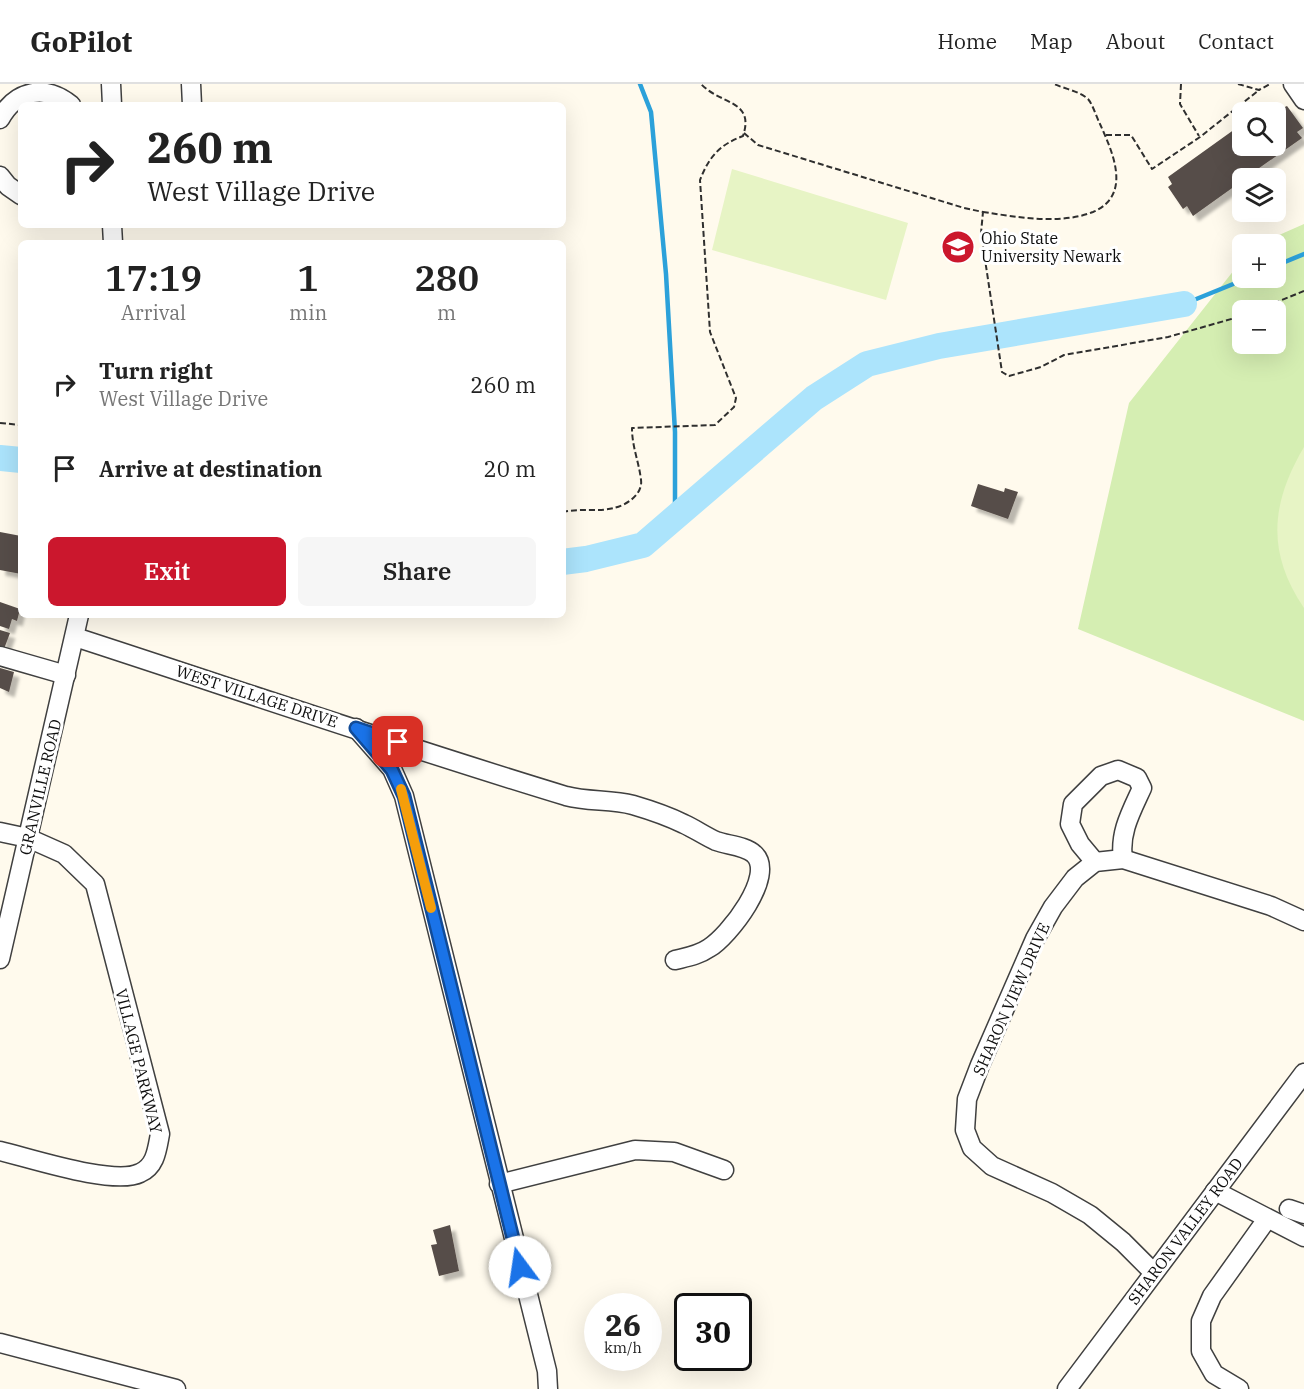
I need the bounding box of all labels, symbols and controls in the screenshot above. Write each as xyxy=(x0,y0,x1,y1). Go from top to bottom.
text: GoPilot xyxy=(30,23,132,60)
text: Home xyxy=(937,27,997,55)
text: Map xyxy=(1030,27,1073,55)
text: About xyxy=(1106,27,1165,55)
text: Contact xyxy=(1198,27,1274,55)
map controls xyxy=(1232,102,1286,354)
button: search xyxy=(1232,102,1286,156)
text: 260 m xyxy=(147,120,273,175)
icon: right xyxy=(48,126,126,204)
button: layers xyxy=(1232,168,1286,222)
text: West Village Drive xyxy=(147,173,375,208)
place label: Ohio State University Newark xyxy=(981,228,1122,266)
school or university icon: Ohio State University Newark xyxy=(940,229,976,265)
button: + xyxy=(1232,234,1286,288)
text: 17:19 xyxy=(105,254,202,301)
text: 1 xyxy=(297,254,319,301)
text: 280 xyxy=(414,254,479,301)
text: Arrival xyxy=(121,299,186,326)
text: min xyxy=(289,299,327,326)
text: m xyxy=(437,299,456,326)
button: − xyxy=(1232,300,1286,354)
text: Turn right xyxy=(99,356,213,385)
icon: right xyxy=(48,368,81,401)
text: 260 m xyxy=(470,370,536,399)
text: West Village Drive xyxy=(99,385,268,412)
icon: arrive xyxy=(48,452,81,485)
text: Arrive at destination xyxy=(99,454,322,483)
text: 20 m xyxy=(484,454,536,483)
button: Exit xyxy=(48,537,286,606)
button: Share xyxy=(298,537,536,606)
street label: WEST VILLAGE DRIVE xyxy=(174,660,340,732)
pin xyxy=(372,716,423,767)
street label: GRANVILLE ROAD xyxy=(15,717,65,857)
icon: arrive xyxy=(381,725,414,758)
street label: SHARON VIEW DRIVE xyxy=(968,919,1054,1079)
street label: VILLAGE PARKWAY xyxy=(111,986,167,1136)
street label: SHARON VALLEY ROAD xyxy=(1123,1154,1247,1308)
position arrow xyxy=(488,1235,552,1299)
speed limit sign: 30 xyxy=(674,1293,752,1371)
text: 26 xyxy=(605,1305,641,1344)
text: km/h xyxy=(604,1338,642,1357)

